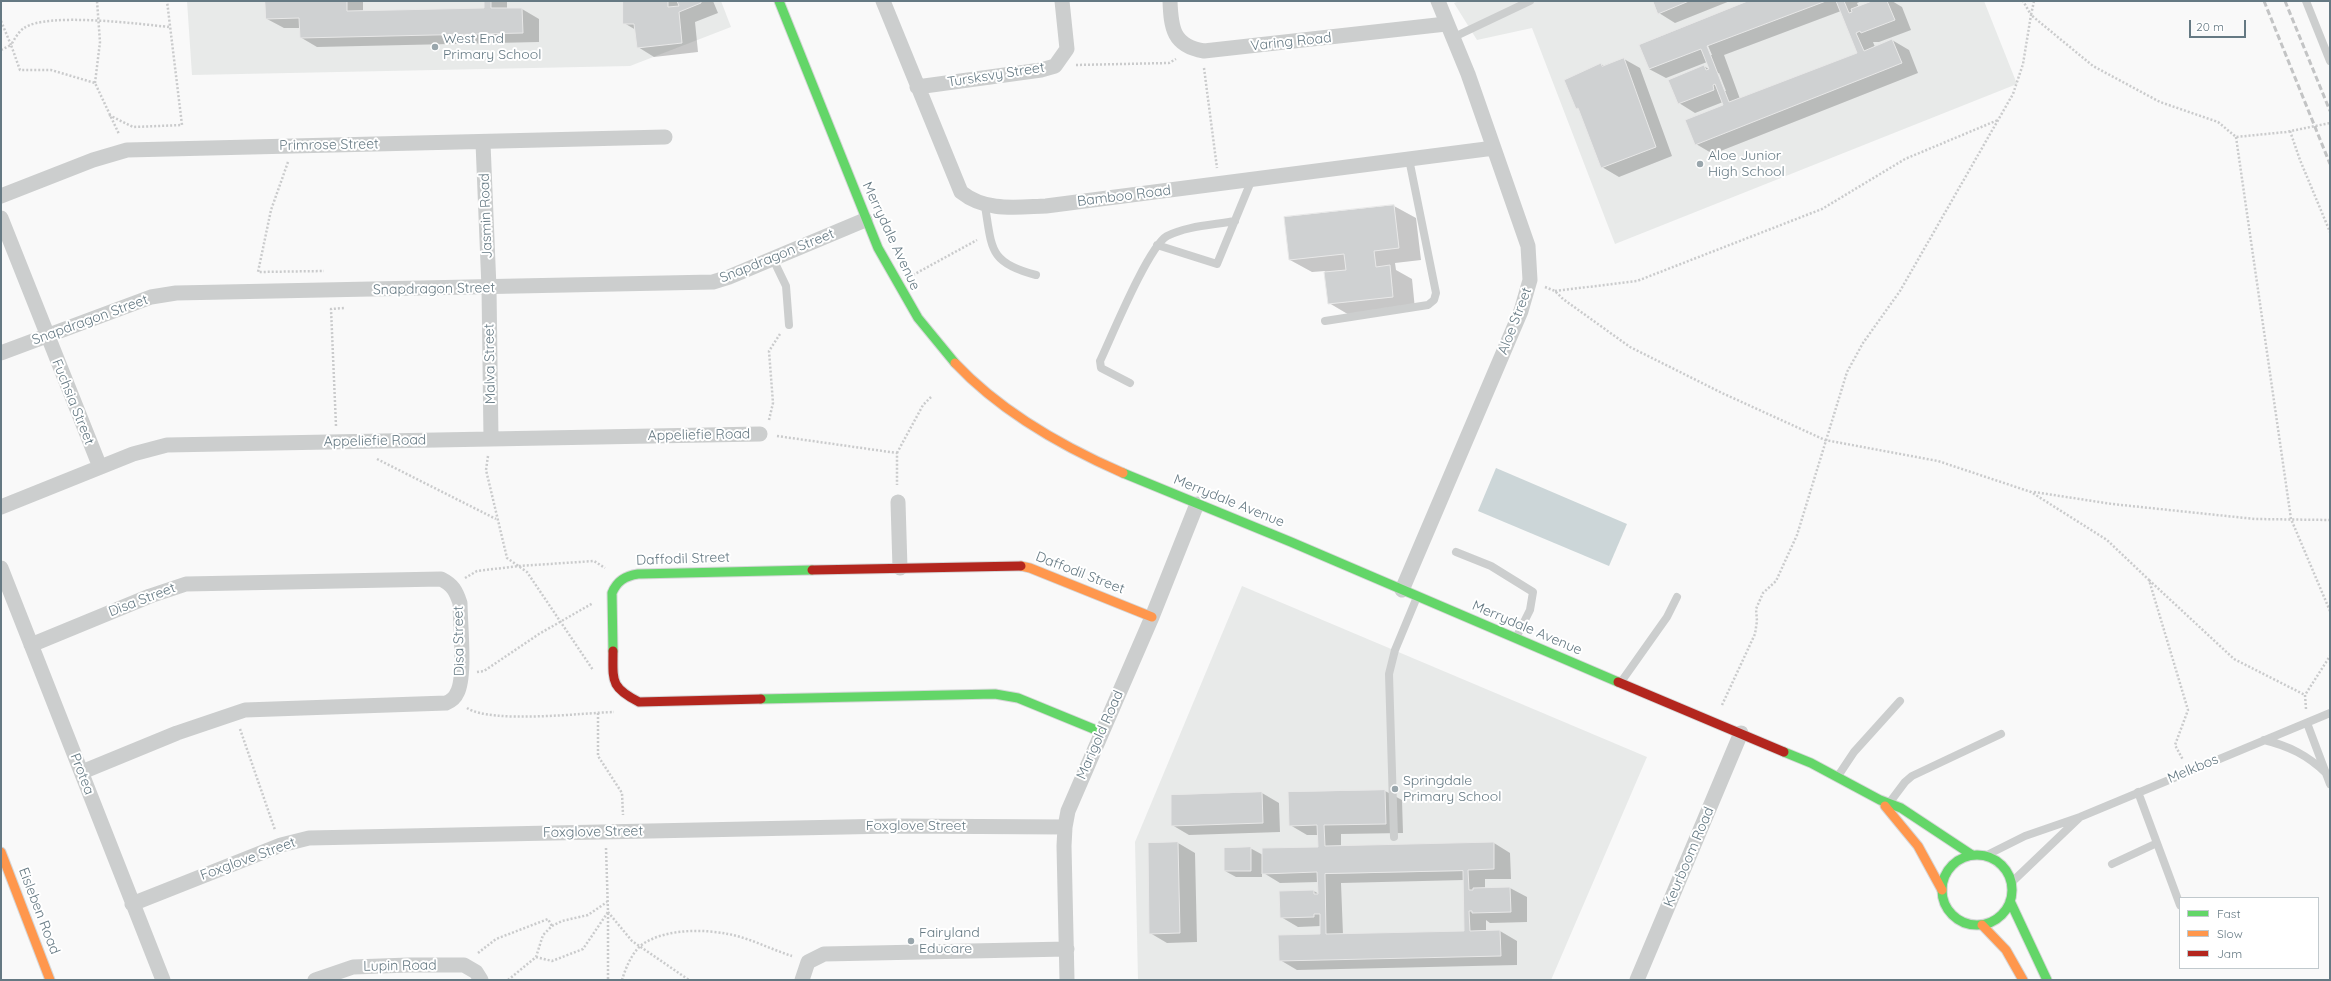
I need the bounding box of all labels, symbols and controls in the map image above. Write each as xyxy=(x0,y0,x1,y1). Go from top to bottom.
scale bar xyxy=(2191,12,2248,38)
text: 20 m xyxy=(2196,19,2224,34)
street label: Varing Road xyxy=(1250,29,1332,55)
place label: West End Primary School xyxy=(443,31,541,64)
marker: West End Primary School xyxy=(430,42,440,52)
street label: Tursksvy Street xyxy=(946,59,1046,91)
street label: Primrose Street xyxy=(279,136,379,154)
place label: Aloe Junior High School xyxy=(1708,148,1785,180)
marker: Aloe Junior High School xyxy=(1695,159,1705,169)
street label: Jasmin Road xyxy=(476,173,496,259)
street label: Merrydale Avenue xyxy=(858,179,924,293)
street label: Bamboo Road xyxy=(1076,182,1172,210)
street label: Snapdragon Street xyxy=(717,225,837,287)
street label: Snapdragon Street xyxy=(373,280,495,298)
street label: Aloe Street xyxy=(1495,285,1535,357)
street label: Snapdragon Street xyxy=(30,291,150,349)
street label: Malva Street xyxy=(481,323,499,405)
street label: Fuchsia Street xyxy=(48,357,98,447)
street label: Appeliefie Road xyxy=(648,426,750,444)
street label: Appeliefie Road xyxy=(324,432,426,450)
street label: Merrydale Avenue xyxy=(1171,471,1287,531)
street label: Daffodil Street xyxy=(1033,548,1127,598)
street label: Daffodil Street xyxy=(636,549,730,569)
street label: Disa Street xyxy=(106,580,178,620)
street label: Merrydale Avenue xyxy=(1469,597,1585,659)
street label: Disa Street xyxy=(450,606,468,676)
street label: Marigold Road xyxy=(1073,688,1127,782)
street label: Protea xyxy=(66,751,98,797)
street label: Melkbos xyxy=(2165,751,2221,787)
place label: Springdale Primary School xyxy=(1403,773,1501,806)
marker: Springdale Primary School xyxy=(1390,784,1400,794)
street label: Keurboom Road xyxy=(1660,804,1718,910)
street label: Foxglove Street xyxy=(866,818,966,834)
street label: Foxglove Street xyxy=(543,823,643,841)
street label: Foxglove Street xyxy=(198,834,298,884)
street label: Eisleben Road xyxy=(15,865,63,957)
legend xyxy=(2179,897,2319,969)
text: Fast xyxy=(2217,906,2241,921)
place label: Fairyland Educare xyxy=(919,925,980,958)
text: Slow xyxy=(2217,926,2243,941)
marker: Fairyland Educare xyxy=(906,936,916,946)
text: Jam xyxy=(2217,946,2242,961)
street label: Lupin Road xyxy=(363,957,437,975)

